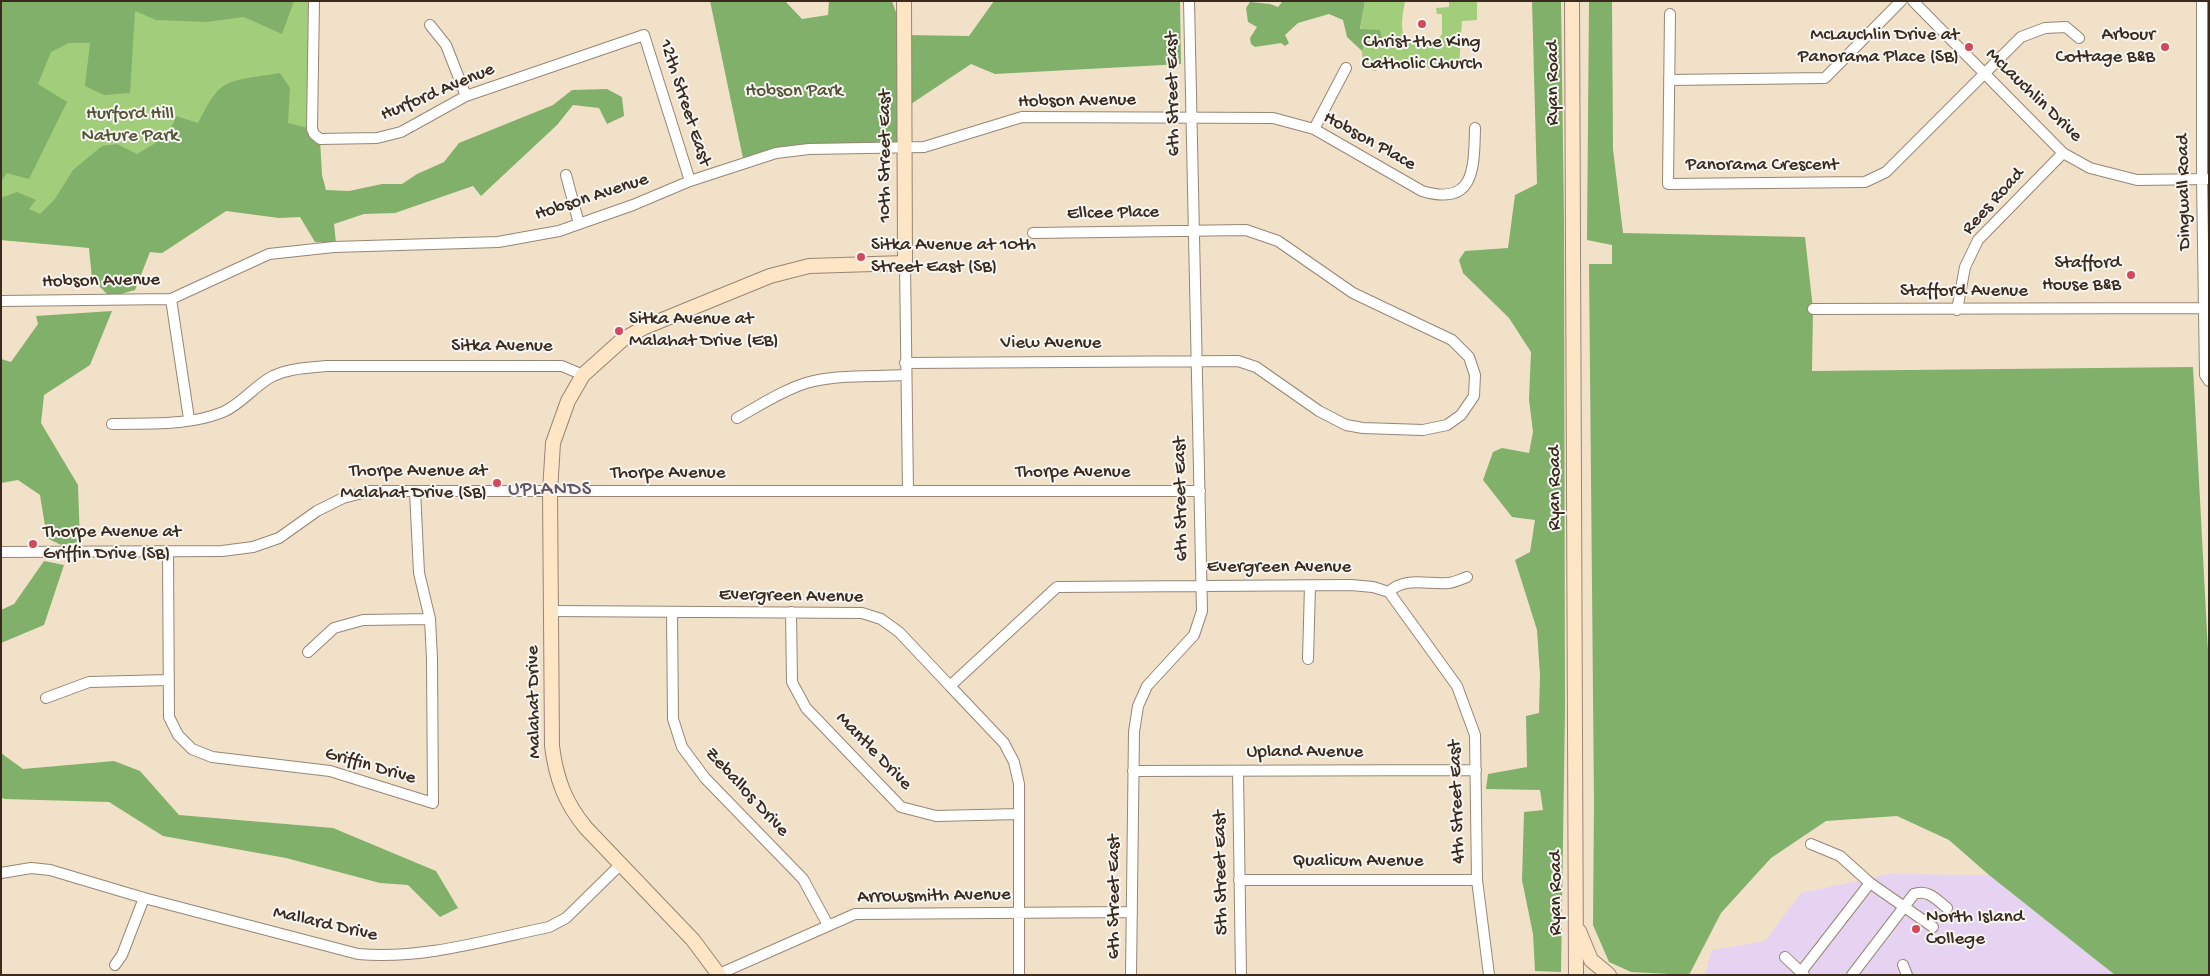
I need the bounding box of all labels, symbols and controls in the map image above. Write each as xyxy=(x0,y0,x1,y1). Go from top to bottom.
marker: Christ the King Catholic Church xyxy=(1416,18,1428,30)
place label: McLauchlin Drive at Panorama Place (SB) xyxy=(1798,25,1959,69)
place label: Arbour Cottage B&B xyxy=(2055,25,2155,69)
street label: 6th Street East xyxy=(1162,32,1186,156)
place label: Christ the King Catholic Church xyxy=(1362,32,1482,76)
street label: 12th Street East xyxy=(653,37,715,169)
street label: Ryan Road xyxy=(1543,41,1565,125)
marker: McLauchlin Drive at Panorama Place (SB) xyxy=(1963,41,1975,53)
marker: Arbour Cottage B&B xyxy=(2159,41,2171,53)
street label: McLauchlin Drive xyxy=(1980,44,2086,148)
street label: Hurford Avenue xyxy=(378,59,498,127)
park label: Hobson Park xyxy=(745,81,843,103)
street label: 10th Street East xyxy=(875,89,897,223)
street label: Hobson Avenue xyxy=(1018,90,1136,114)
park label: Hurford Hill Nature Park xyxy=(82,104,178,148)
street label: Hobson Place xyxy=(1319,107,1419,177)
street label: Dingwall Road xyxy=(2173,134,2197,250)
street label: Panorama Crescent xyxy=(1686,155,1838,177)
street label: Rees Road xyxy=(1958,164,2030,240)
street label: Hobson Avenue xyxy=(532,169,652,227)
street label: Ellcee Place xyxy=(1067,202,1159,226)
place label: Sitka Avenue at 10th Street East (SB) xyxy=(871,235,1036,279)
marker: Sitka Avenue at 10th Street East (SB) xyxy=(855,251,867,263)
place label: Stafford House B&B xyxy=(2042,253,2121,297)
marker: Stafford House B&B xyxy=(2125,269,2137,281)
street label: Hobson Avenue xyxy=(42,270,160,294)
street label: Stafford Avenue xyxy=(1900,281,2028,303)
place label: Sitka Avenue at Malahat Drive (EB) xyxy=(629,309,779,353)
marker: Sitka Avenue at Malahat Drive (EB) xyxy=(613,325,625,337)
street label: View Avenue xyxy=(1001,333,1101,355)
street label: Sitka Avenue xyxy=(451,336,553,358)
street label: 6th Street East xyxy=(1170,437,1194,561)
street label: Ryan Road xyxy=(1545,446,1567,530)
place label: Thorpe Avenue at Malahat Drive (SB) xyxy=(340,461,487,505)
street label: Thorpe Avenue xyxy=(1016,462,1130,484)
street label: Thorpe Avenue xyxy=(611,463,725,485)
marker: Thorpe Avenue at Malahat Drive (SB) xyxy=(491,477,503,489)
district label: UPLANDS xyxy=(507,479,593,503)
place label: Thorpe Avenue at Griffin Drive (SB) xyxy=(43,522,181,566)
marker: Thorpe Avenue at Griffin Drive (SB) xyxy=(27,538,39,550)
street label: Evergreen Avenue xyxy=(1207,557,1351,579)
street label: Evergreen Avenue xyxy=(719,584,863,610)
street label: Malahat Drive xyxy=(523,645,547,759)
street label: Mantle Drive xyxy=(830,708,916,796)
street label: 4th Street East xyxy=(1444,740,1472,864)
street label: Upland Avenue xyxy=(1247,742,1363,764)
street label: Griffin Drive xyxy=(322,743,418,791)
street label: Zeballos Drive xyxy=(699,744,793,842)
street label: 5th Street East xyxy=(1210,810,1234,936)
street label: 6th Street East xyxy=(1104,835,1126,959)
street label: Qualicum Avenue xyxy=(1292,851,1424,873)
street label: Ryan Road xyxy=(1546,851,1568,935)
street label: Arrowsmith Avenue xyxy=(857,884,1011,910)
street label: Mallard Drive xyxy=(271,902,379,948)
place label: North Island College xyxy=(1926,907,2024,951)
marker: North Island College xyxy=(1910,923,1922,935)

